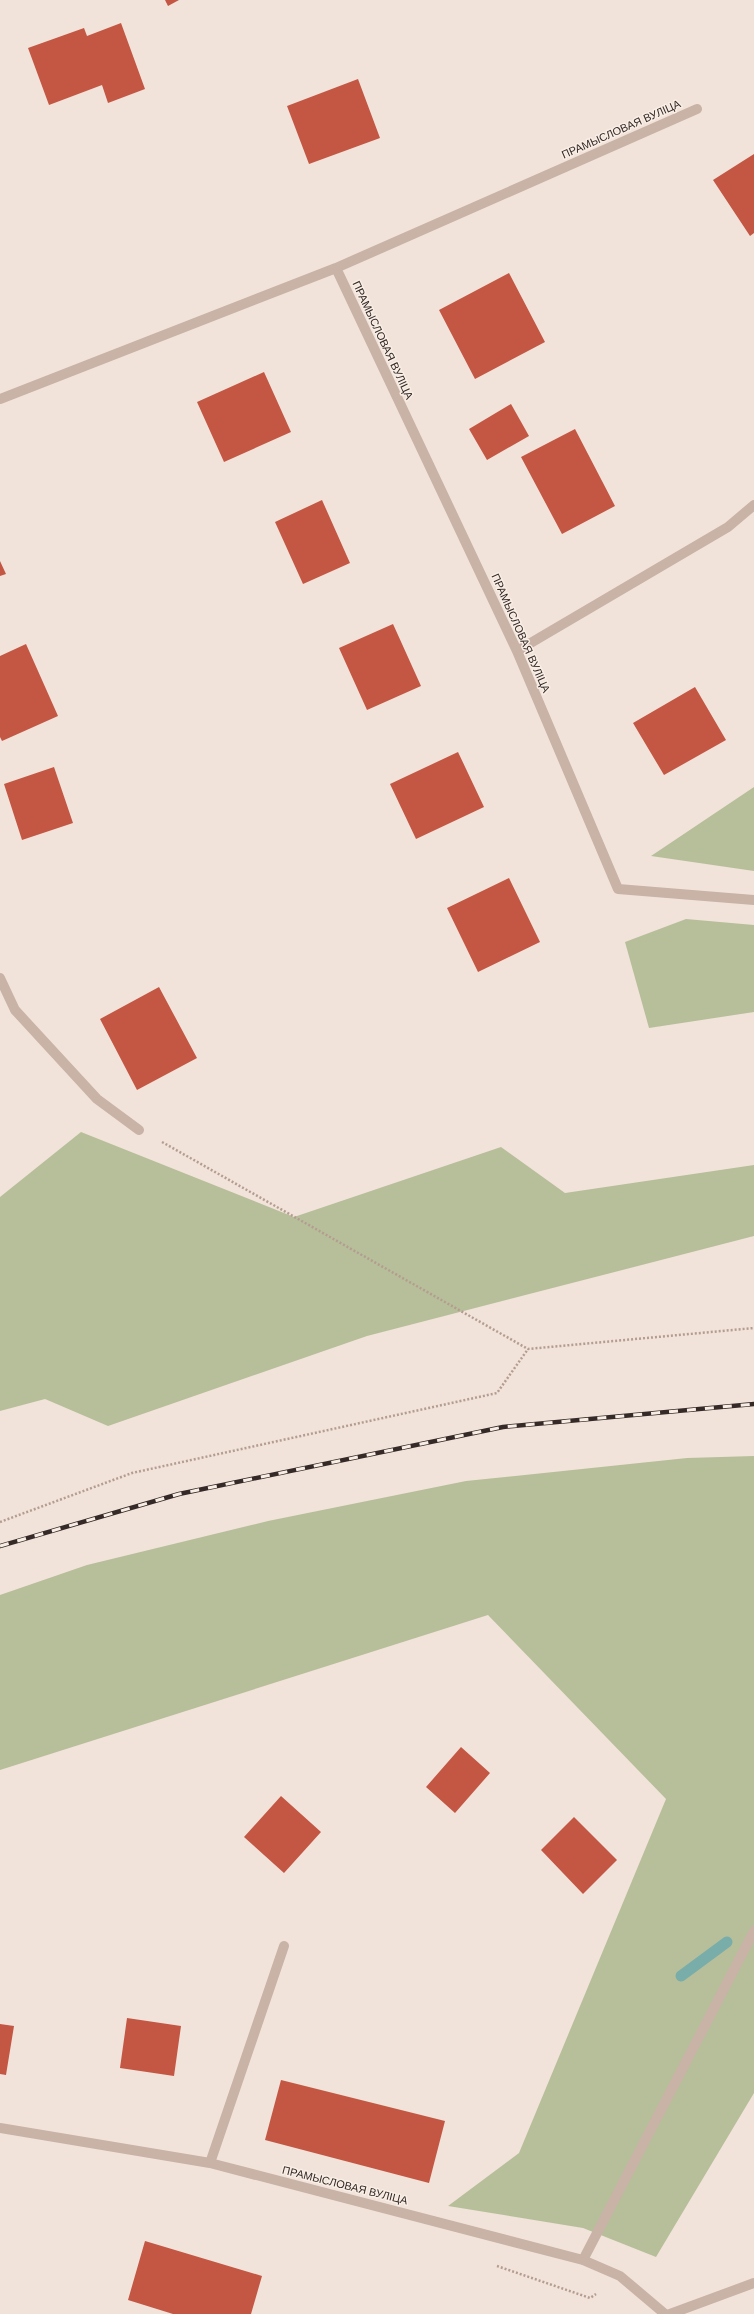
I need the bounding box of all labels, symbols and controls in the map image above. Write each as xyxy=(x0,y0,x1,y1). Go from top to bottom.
street label: ПРАМЫСЛОВАЯ ВУЛІЦА xyxy=(560,97,683,161)
street label: ПРАМЫСЛОВАЯ ВУЛІЦА xyxy=(350,279,416,401)
street label: ПРАМЫСЛОВАЯ ВУЛІЦА xyxy=(489,572,553,695)
street label: ПРАМЫСЛОВАЯ ВУЛІЦА xyxy=(281,2164,410,2207)

